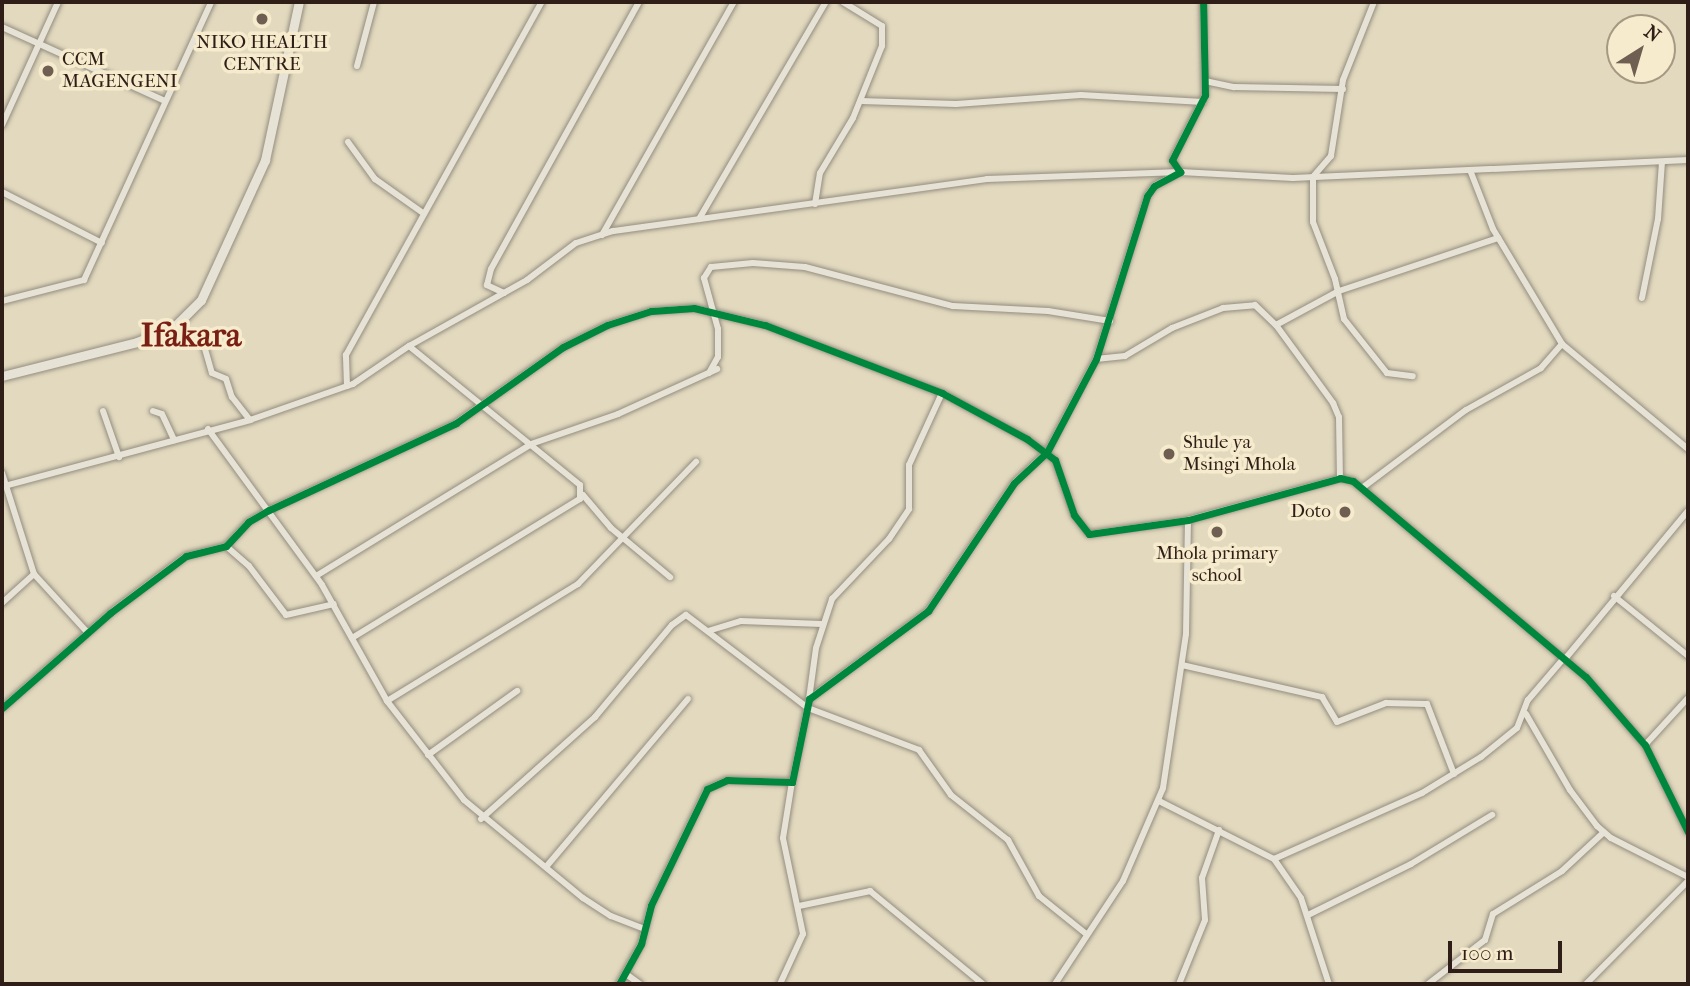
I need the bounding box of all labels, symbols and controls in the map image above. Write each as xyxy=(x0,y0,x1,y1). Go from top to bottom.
marker: NIKO HEALTH CENTRE xyxy=(252,9,272,29)
north arrow xyxy=(1606,14,1676,84)
text: N xyxy=(1640,21,1665,47)
place label: NIKO HEALTH CENTRE xyxy=(196,32,328,76)
place label: CCM MAGENGENI xyxy=(62,49,177,93)
marker: CCM MAGENGENI xyxy=(40,63,56,79)
district label: Ifakara xyxy=(141,316,241,356)
place label: Shule ya Msingi Mhola xyxy=(1183,432,1295,476)
marker: Shule ya Msingi Mhola xyxy=(1161,446,1177,462)
place label: Doto xyxy=(1291,501,1331,523)
marker: Doto xyxy=(1337,504,1353,520)
marker: Mhola primary school xyxy=(1209,524,1225,540)
place label: Mhola primary school xyxy=(1156,543,1278,587)
scale bar xyxy=(1452,926,1566,970)
text: 100 m xyxy=(1461,941,1514,965)

